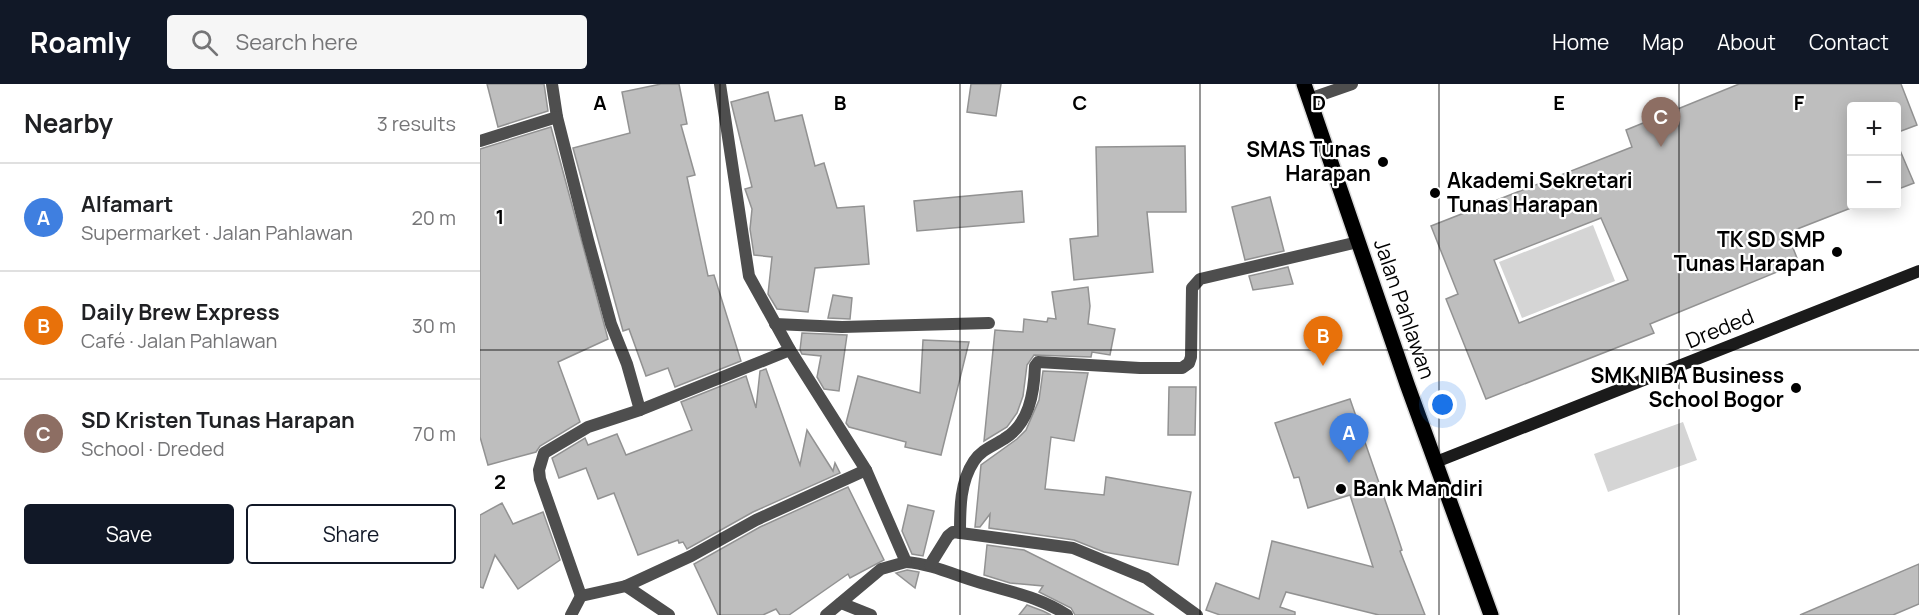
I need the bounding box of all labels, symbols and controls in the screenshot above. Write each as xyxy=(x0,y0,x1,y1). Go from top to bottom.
search box xyxy=(167,15,587,69)
text: Roamly xyxy=(30,23,131,61)
icon: search xyxy=(188,26,221,59)
text: Search here xyxy=(236,27,358,57)
text: Home xyxy=(1552,28,1609,56)
text: Map xyxy=(1642,28,1684,56)
text: About xyxy=(1717,28,1776,56)
text: Contact xyxy=(1809,28,1889,56)
text: A xyxy=(593,89,607,116)
text: B xyxy=(834,89,847,116)
text: C xyxy=(1073,89,1087,116)
text: D xyxy=(1312,89,1326,116)
text: E xyxy=(1553,89,1565,116)
text: F xyxy=(1794,89,1805,116)
pin: C xyxy=(1642,98,1680,147)
map controls xyxy=(1847,102,1901,210)
button: + xyxy=(1847,102,1901,156)
text: Nearby xyxy=(24,105,113,141)
text: 3 results xyxy=(377,110,456,137)
place label: SMAS Tunas Harapan xyxy=(1246,135,1371,187)
marker: SMAS Tunas Harapan xyxy=(1376,155,1390,169)
button: − xyxy=(1847,156,1901,210)
place label: Akademi Sekretari Tunas Harapan xyxy=(1447,166,1633,218)
marker: Akademi Sekretari Tunas Harapan xyxy=(1428,186,1442,200)
text: Alfamart xyxy=(81,189,173,219)
text: 1 xyxy=(496,203,504,230)
text: A xyxy=(37,204,50,231)
text: 20 m xyxy=(411,204,456,231)
text: Supermarket · Jalan Pahlawan xyxy=(81,219,353,246)
place label: TK SD SMP Tunas Harapan xyxy=(1674,225,1825,277)
street label: Jalan Pahlawan xyxy=(1368,235,1442,383)
marker: TK SD SMP Tunas Harapan xyxy=(1830,245,1844,259)
text: Daily Brew Express xyxy=(81,297,280,327)
street label: Dreded xyxy=(1682,302,1758,354)
text: B xyxy=(37,312,50,339)
text: 30 m xyxy=(412,312,456,339)
pin: B xyxy=(1304,316,1342,366)
text: Café · Jalan Pahlawan xyxy=(81,327,278,354)
place label: SMK NIBA Business School Bogor xyxy=(1590,361,1784,413)
marker: SMK NIBA Business School Bogor xyxy=(1789,381,1803,395)
your location xyxy=(1428,390,1457,419)
text: SD Kristen Tunas Harapan xyxy=(81,405,355,435)
pin: A xyxy=(1330,414,1368,463)
text: C xyxy=(36,420,51,447)
text: 70 m xyxy=(413,420,456,447)
text: School · Dreded xyxy=(81,435,225,462)
text: 2 xyxy=(494,468,506,495)
place label: Bank Mandiri xyxy=(1353,474,1483,502)
marker: Bank Mandiri xyxy=(1334,482,1348,496)
button: Save xyxy=(24,504,234,564)
button: Share xyxy=(246,504,456,564)

